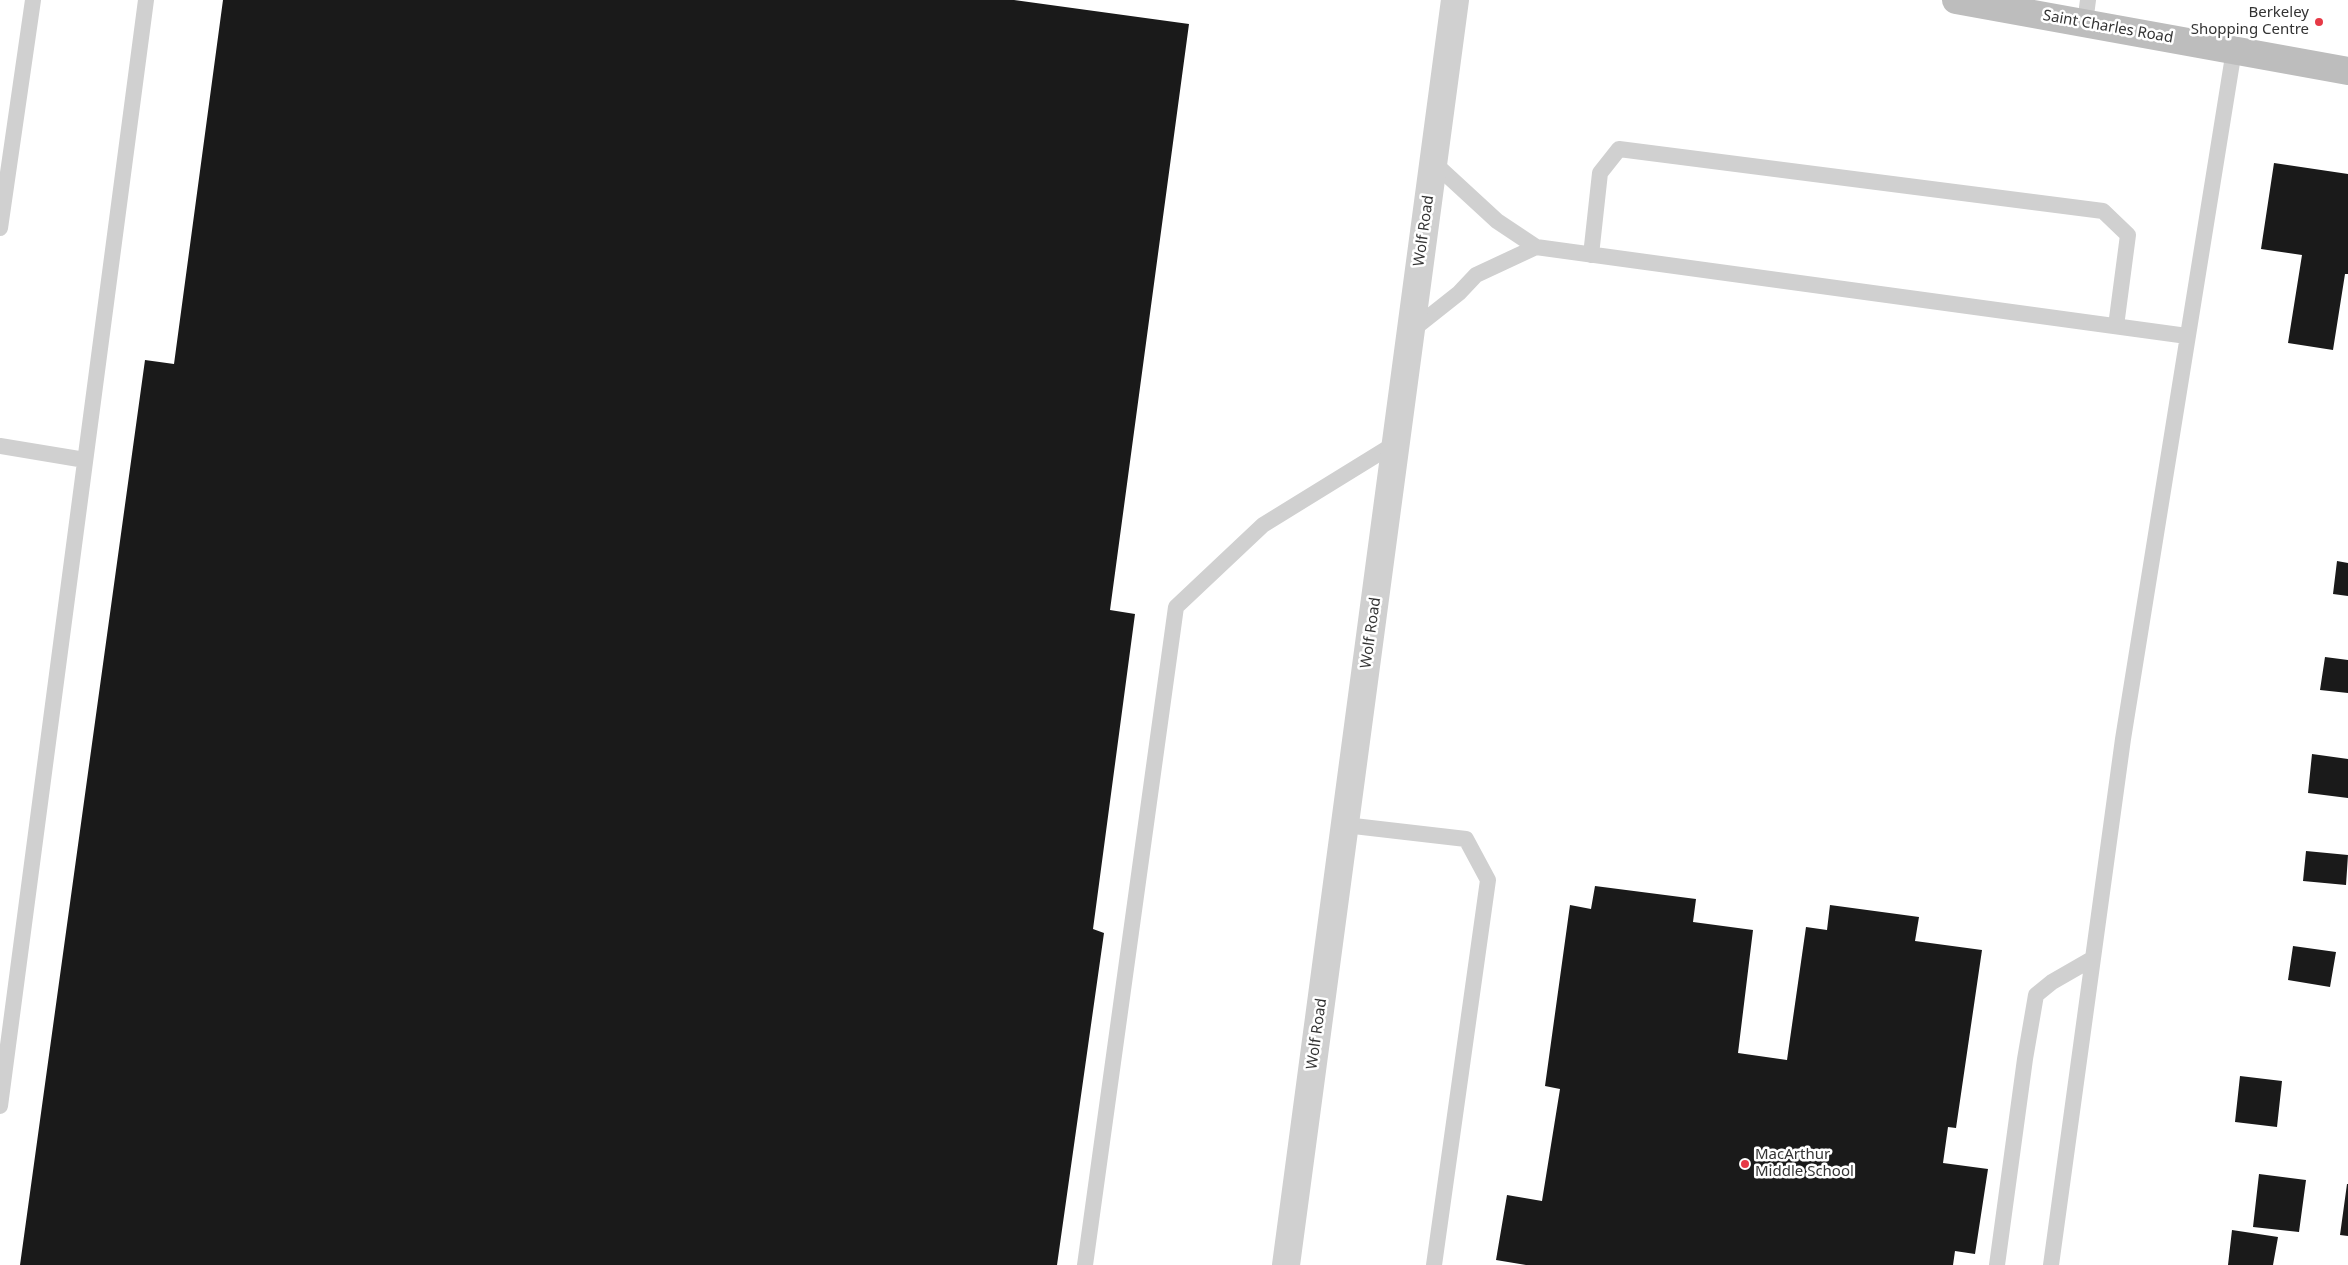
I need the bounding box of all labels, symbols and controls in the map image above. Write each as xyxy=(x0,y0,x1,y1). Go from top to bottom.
place label: Berkeley Shopping Centre xyxy=(2191,4,2309,39)
street label: Saint Charles Road xyxy=(2041,7,2175,47)
marker: Berkeley Shopping Centre xyxy=(2313,16,2325,28)
street label: Wolf Road xyxy=(1410,194,1438,268)
street label: Wolf Road xyxy=(1357,596,1385,670)
street label: Wolf Road xyxy=(1303,997,1331,1071)
place label: MacArthur Middle School xyxy=(1755,1146,1854,1181)
marker: MacArthur Middle School xyxy=(1739,1158,1751,1170)

